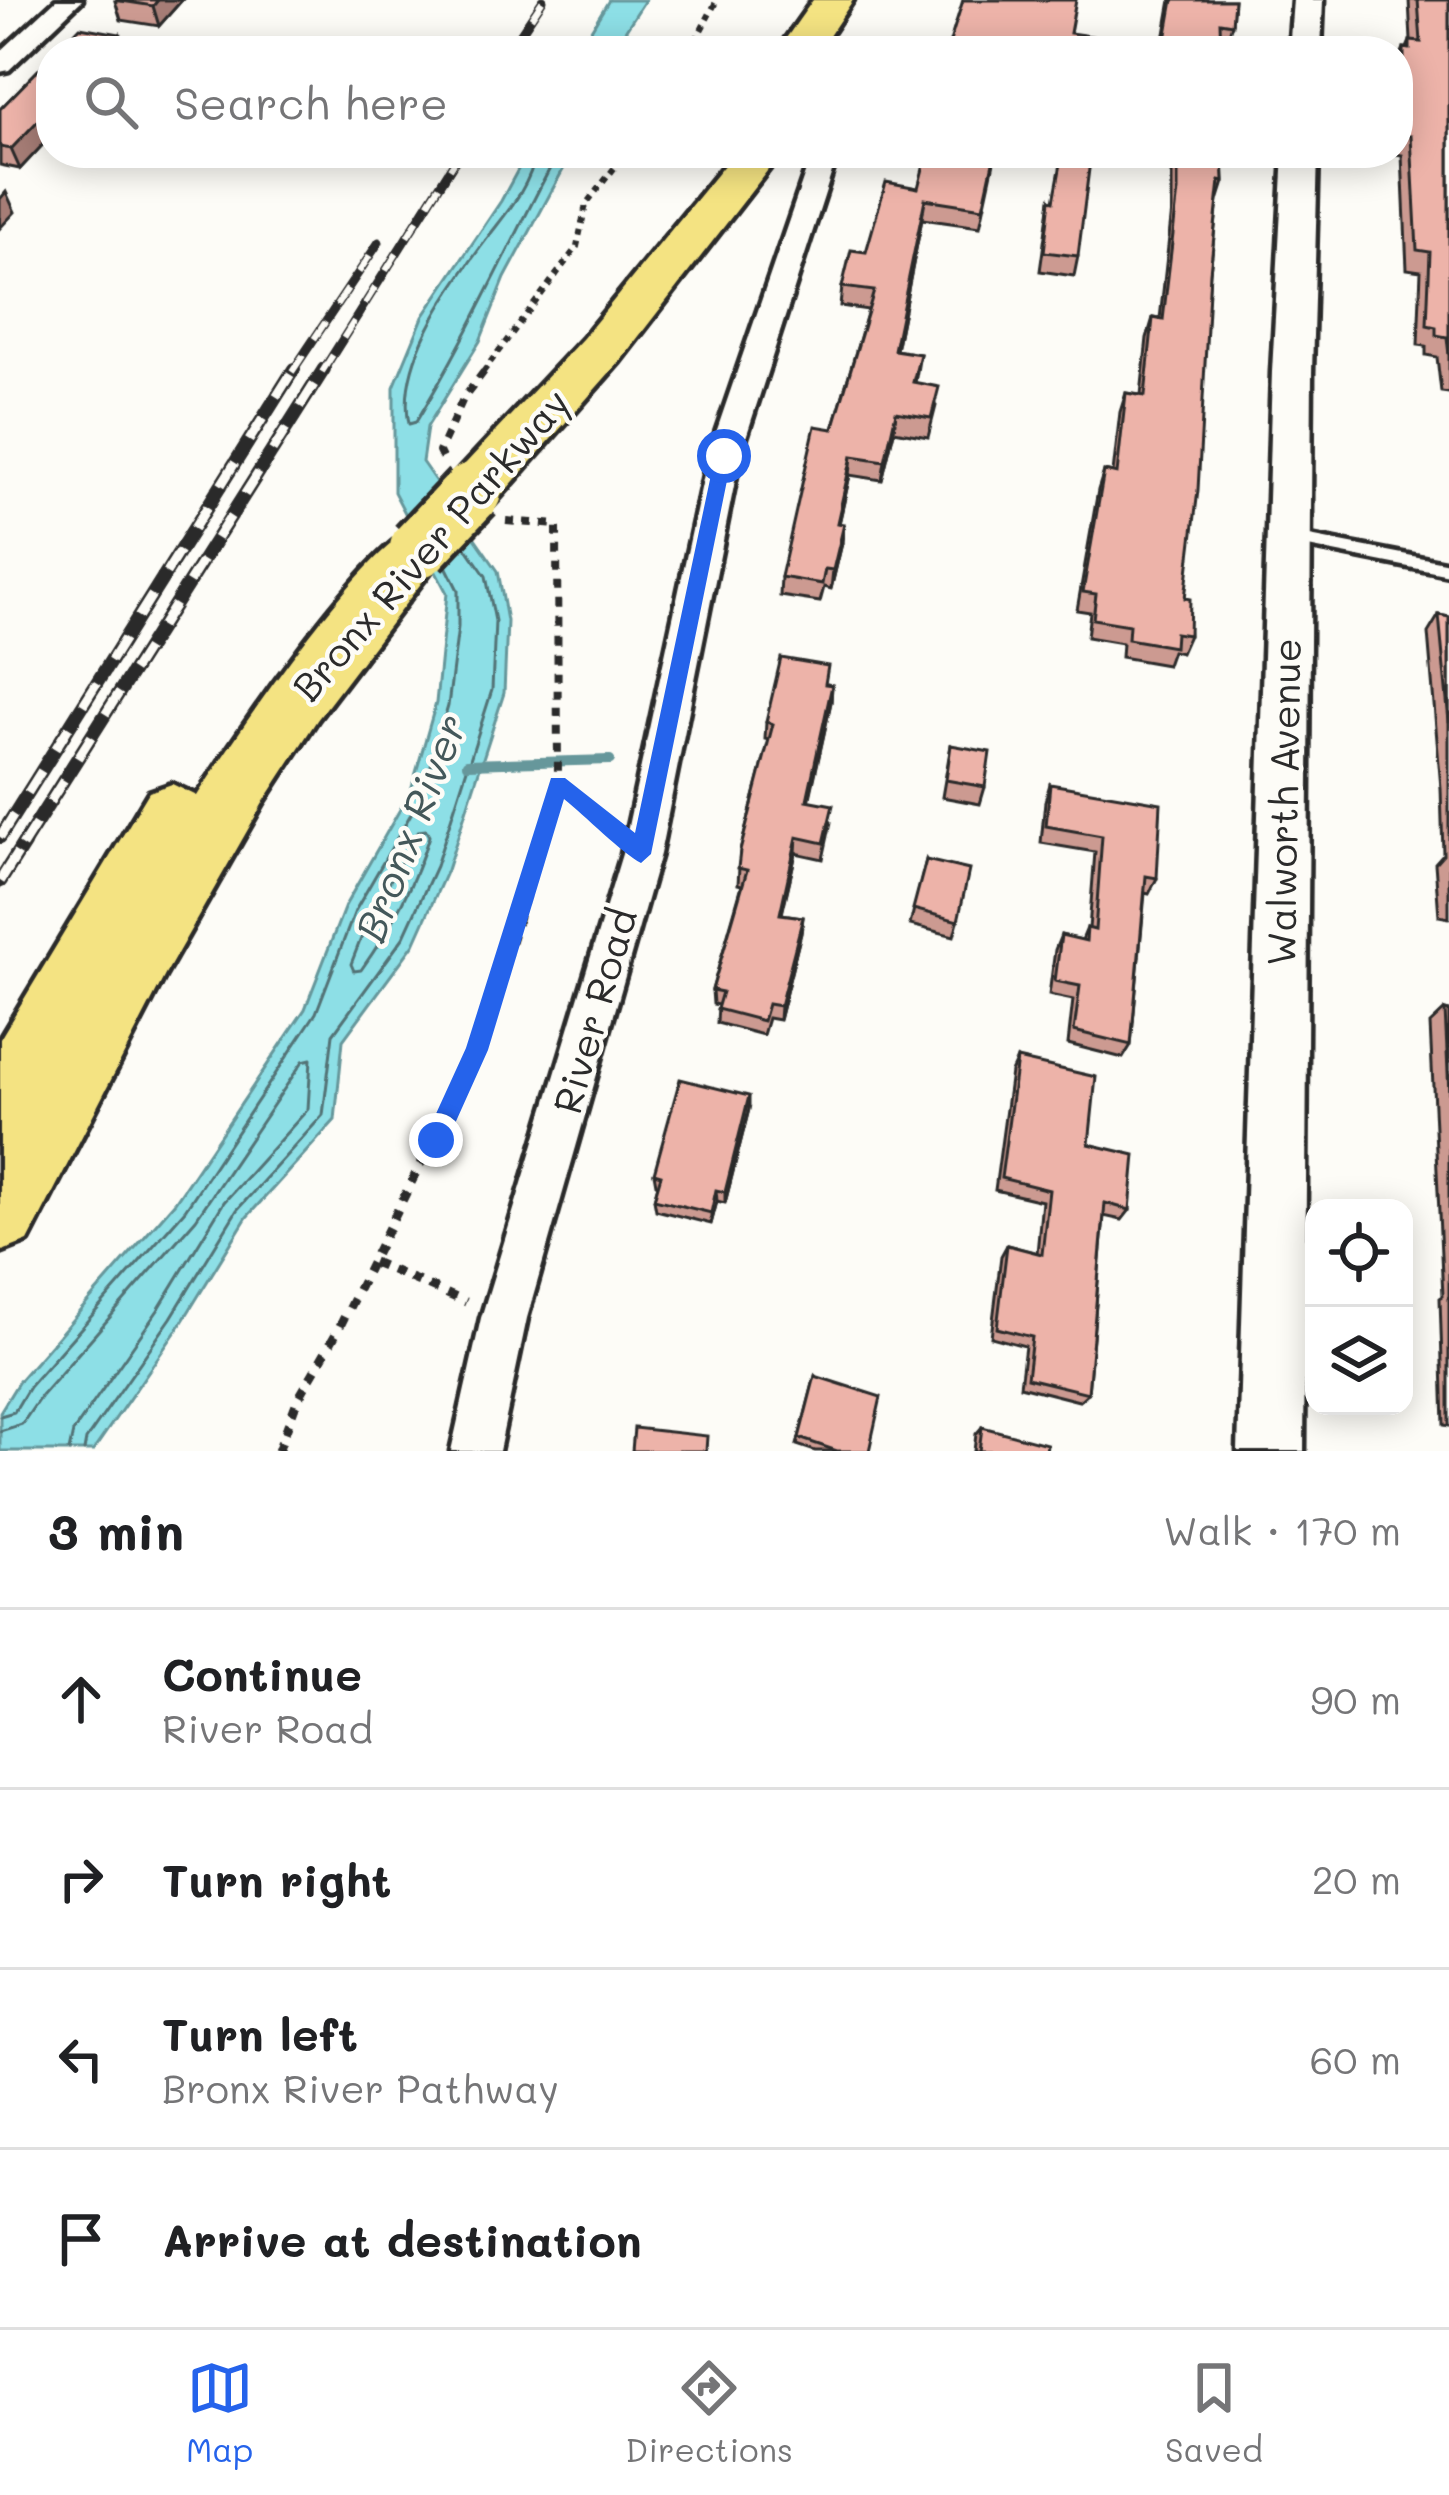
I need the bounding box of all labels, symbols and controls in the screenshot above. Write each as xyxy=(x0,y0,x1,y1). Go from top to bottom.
search box xyxy=(36,36,1413,168)
icon: search xyxy=(78,69,144,135)
text: Search here xyxy=(174,73,448,131)
street label: Bronx River Parkway xyxy=(280,377,580,711)
route start xyxy=(697,429,751,483)
street label: Walworth Avenue xyxy=(1254,638,1311,966)
water label: Bronx River xyxy=(341,706,478,949)
street label: River Road xyxy=(540,902,647,1119)
route end xyxy=(409,1113,463,1167)
map controls xyxy=(1305,1199,1413,1415)
button: locate xyxy=(1305,1199,1413,1307)
button: layers xyxy=(1305,1307,1413,1415)
text: 3 min xyxy=(48,1496,184,1563)
text: Walk · 170 m xyxy=(1163,1504,1401,1555)
text: Continue xyxy=(162,1644,362,1702)
icon: ahead xyxy=(48,1666,114,1732)
text: 90 m xyxy=(1310,1673,1401,1724)
text: River Road xyxy=(162,1702,373,1753)
icon: right xyxy=(48,1846,114,1912)
text: Turn right xyxy=(162,1850,391,1908)
text: 20 m xyxy=(1312,1853,1401,1904)
text: Turn left xyxy=(162,2004,358,2062)
icon: left xyxy=(48,2026,114,2092)
text: 60 m xyxy=(1310,2033,1401,2084)
text: Bronx River Pathway xyxy=(162,2062,559,2113)
icon: arrive xyxy=(48,2206,114,2272)
text: Arrive at destination xyxy=(162,2210,642,2268)
tab: Map xyxy=(186,2355,253,2470)
tab: Directions xyxy=(625,2355,793,2470)
tab: Saved xyxy=(1165,2355,1263,2470)

